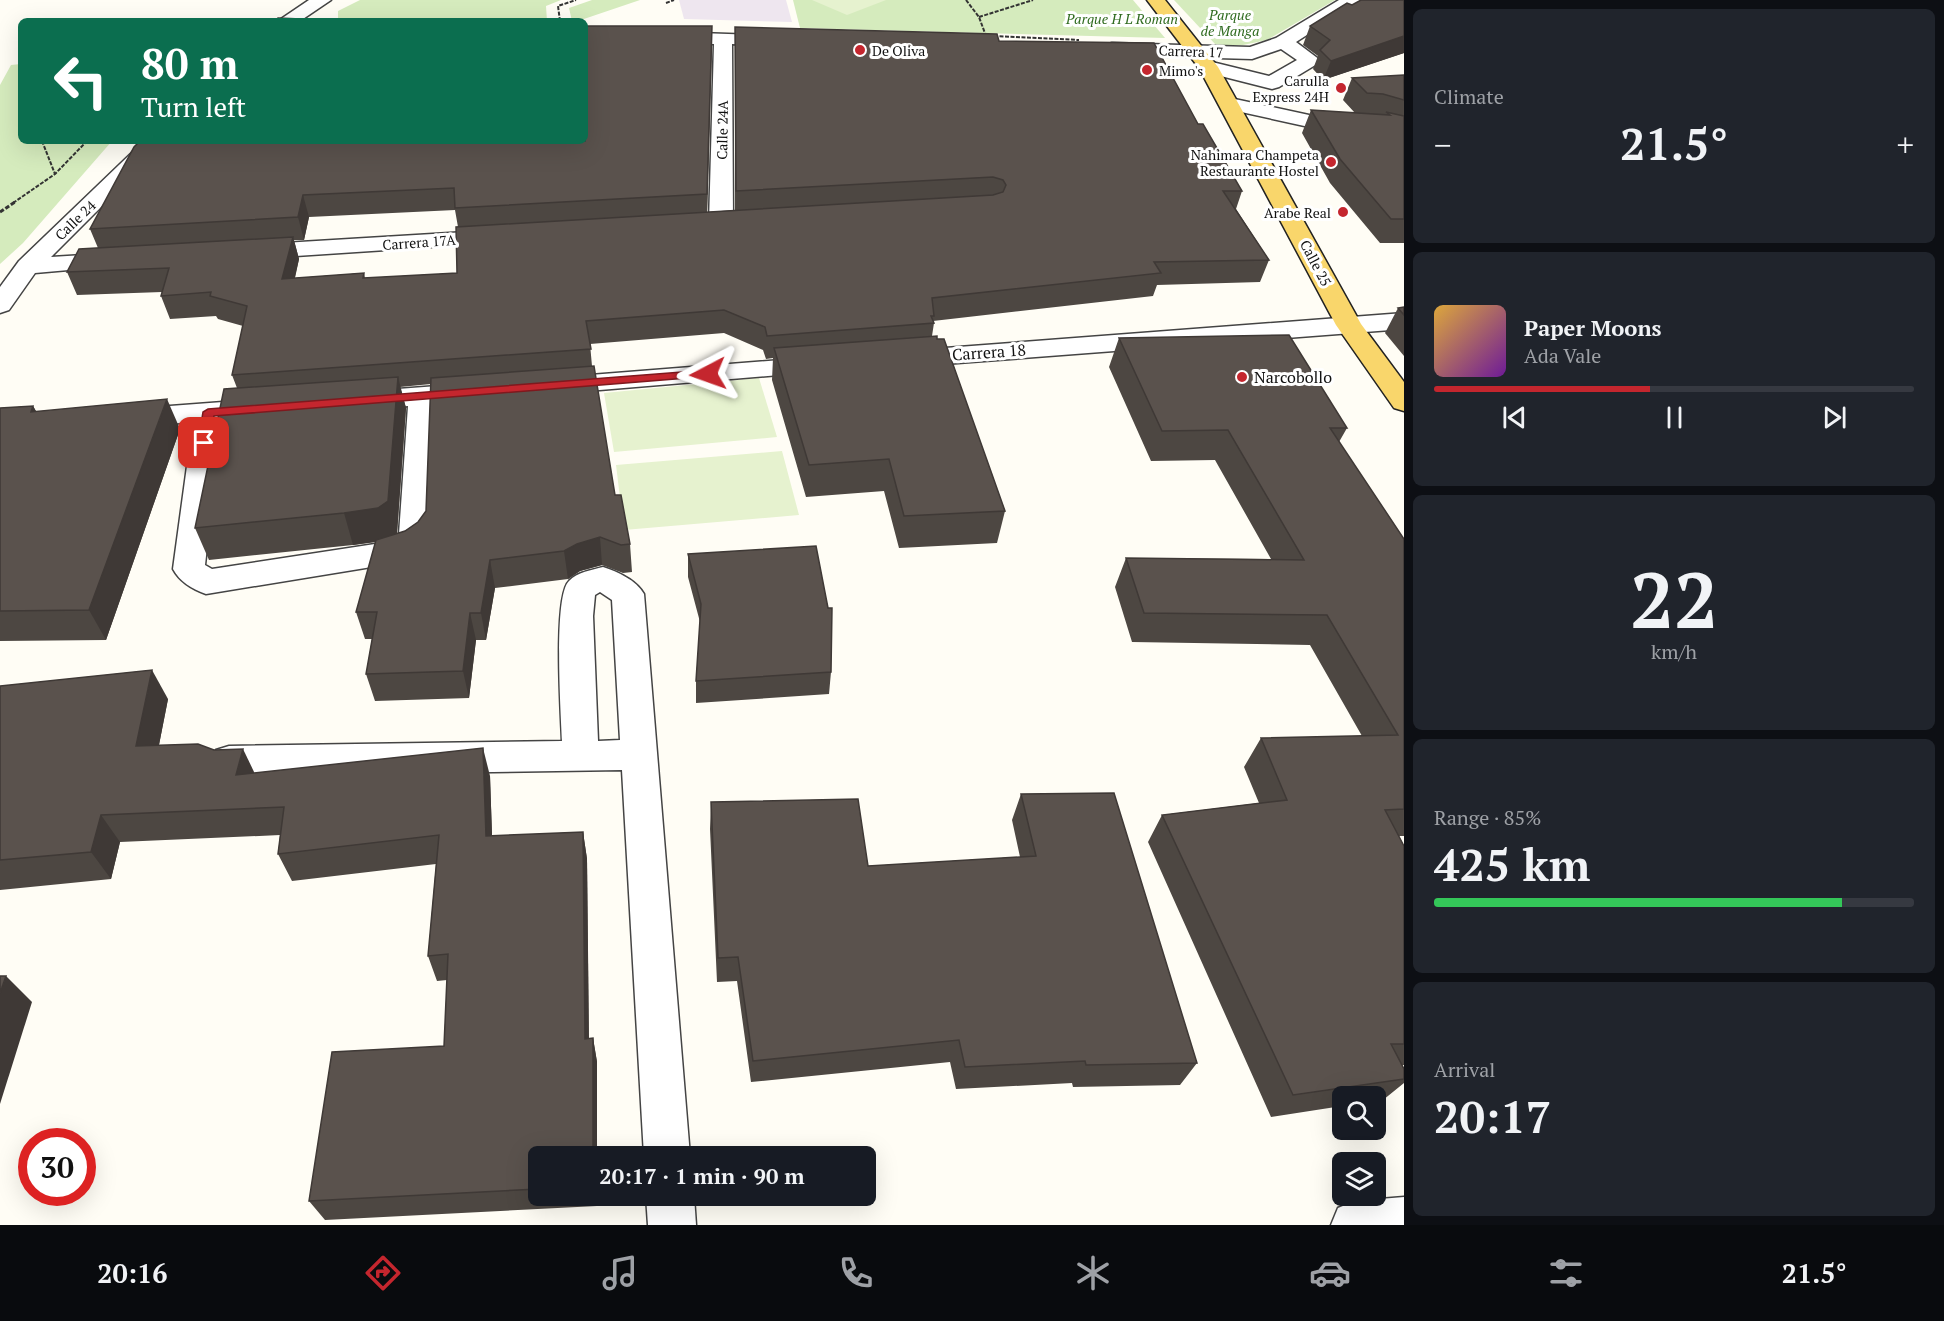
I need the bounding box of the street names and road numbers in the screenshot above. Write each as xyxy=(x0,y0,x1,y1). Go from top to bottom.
street label: Carrera 17 xyxy=(1158,40,1224,62)
street label: Calle 24A xyxy=(712,100,732,160)
street label: Calle 24 xyxy=(50,195,100,244)
street label: Carrera 17A xyxy=(382,230,457,254)
street label: Calle 25 xyxy=(1296,237,1336,289)
street label: Carrera 18 xyxy=(951,338,1027,366)

